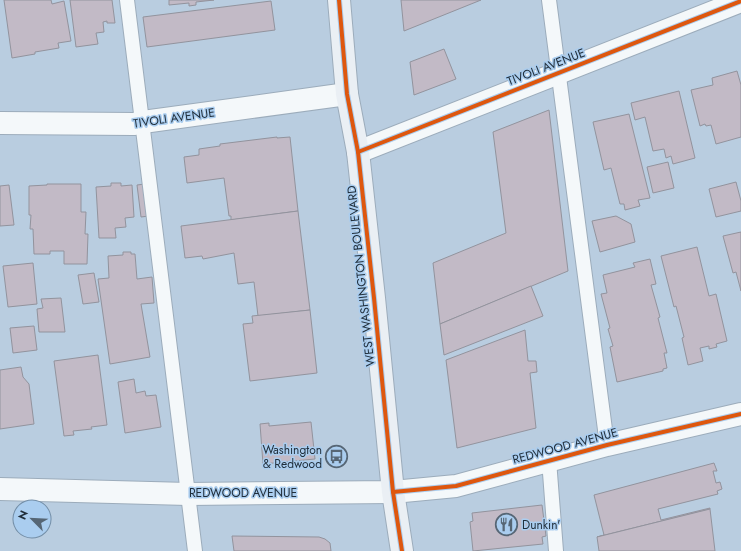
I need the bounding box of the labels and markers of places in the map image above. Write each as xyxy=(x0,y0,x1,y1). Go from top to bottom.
place label: Washington & Redwood xyxy=(262,441,322,473)
bus stop icon: Washington & Redwood xyxy=(324,444,350,470)
restaurant icon: Dunkin' xyxy=(494,512,520,538)
place label: Dunkin' xyxy=(522,516,561,534)

